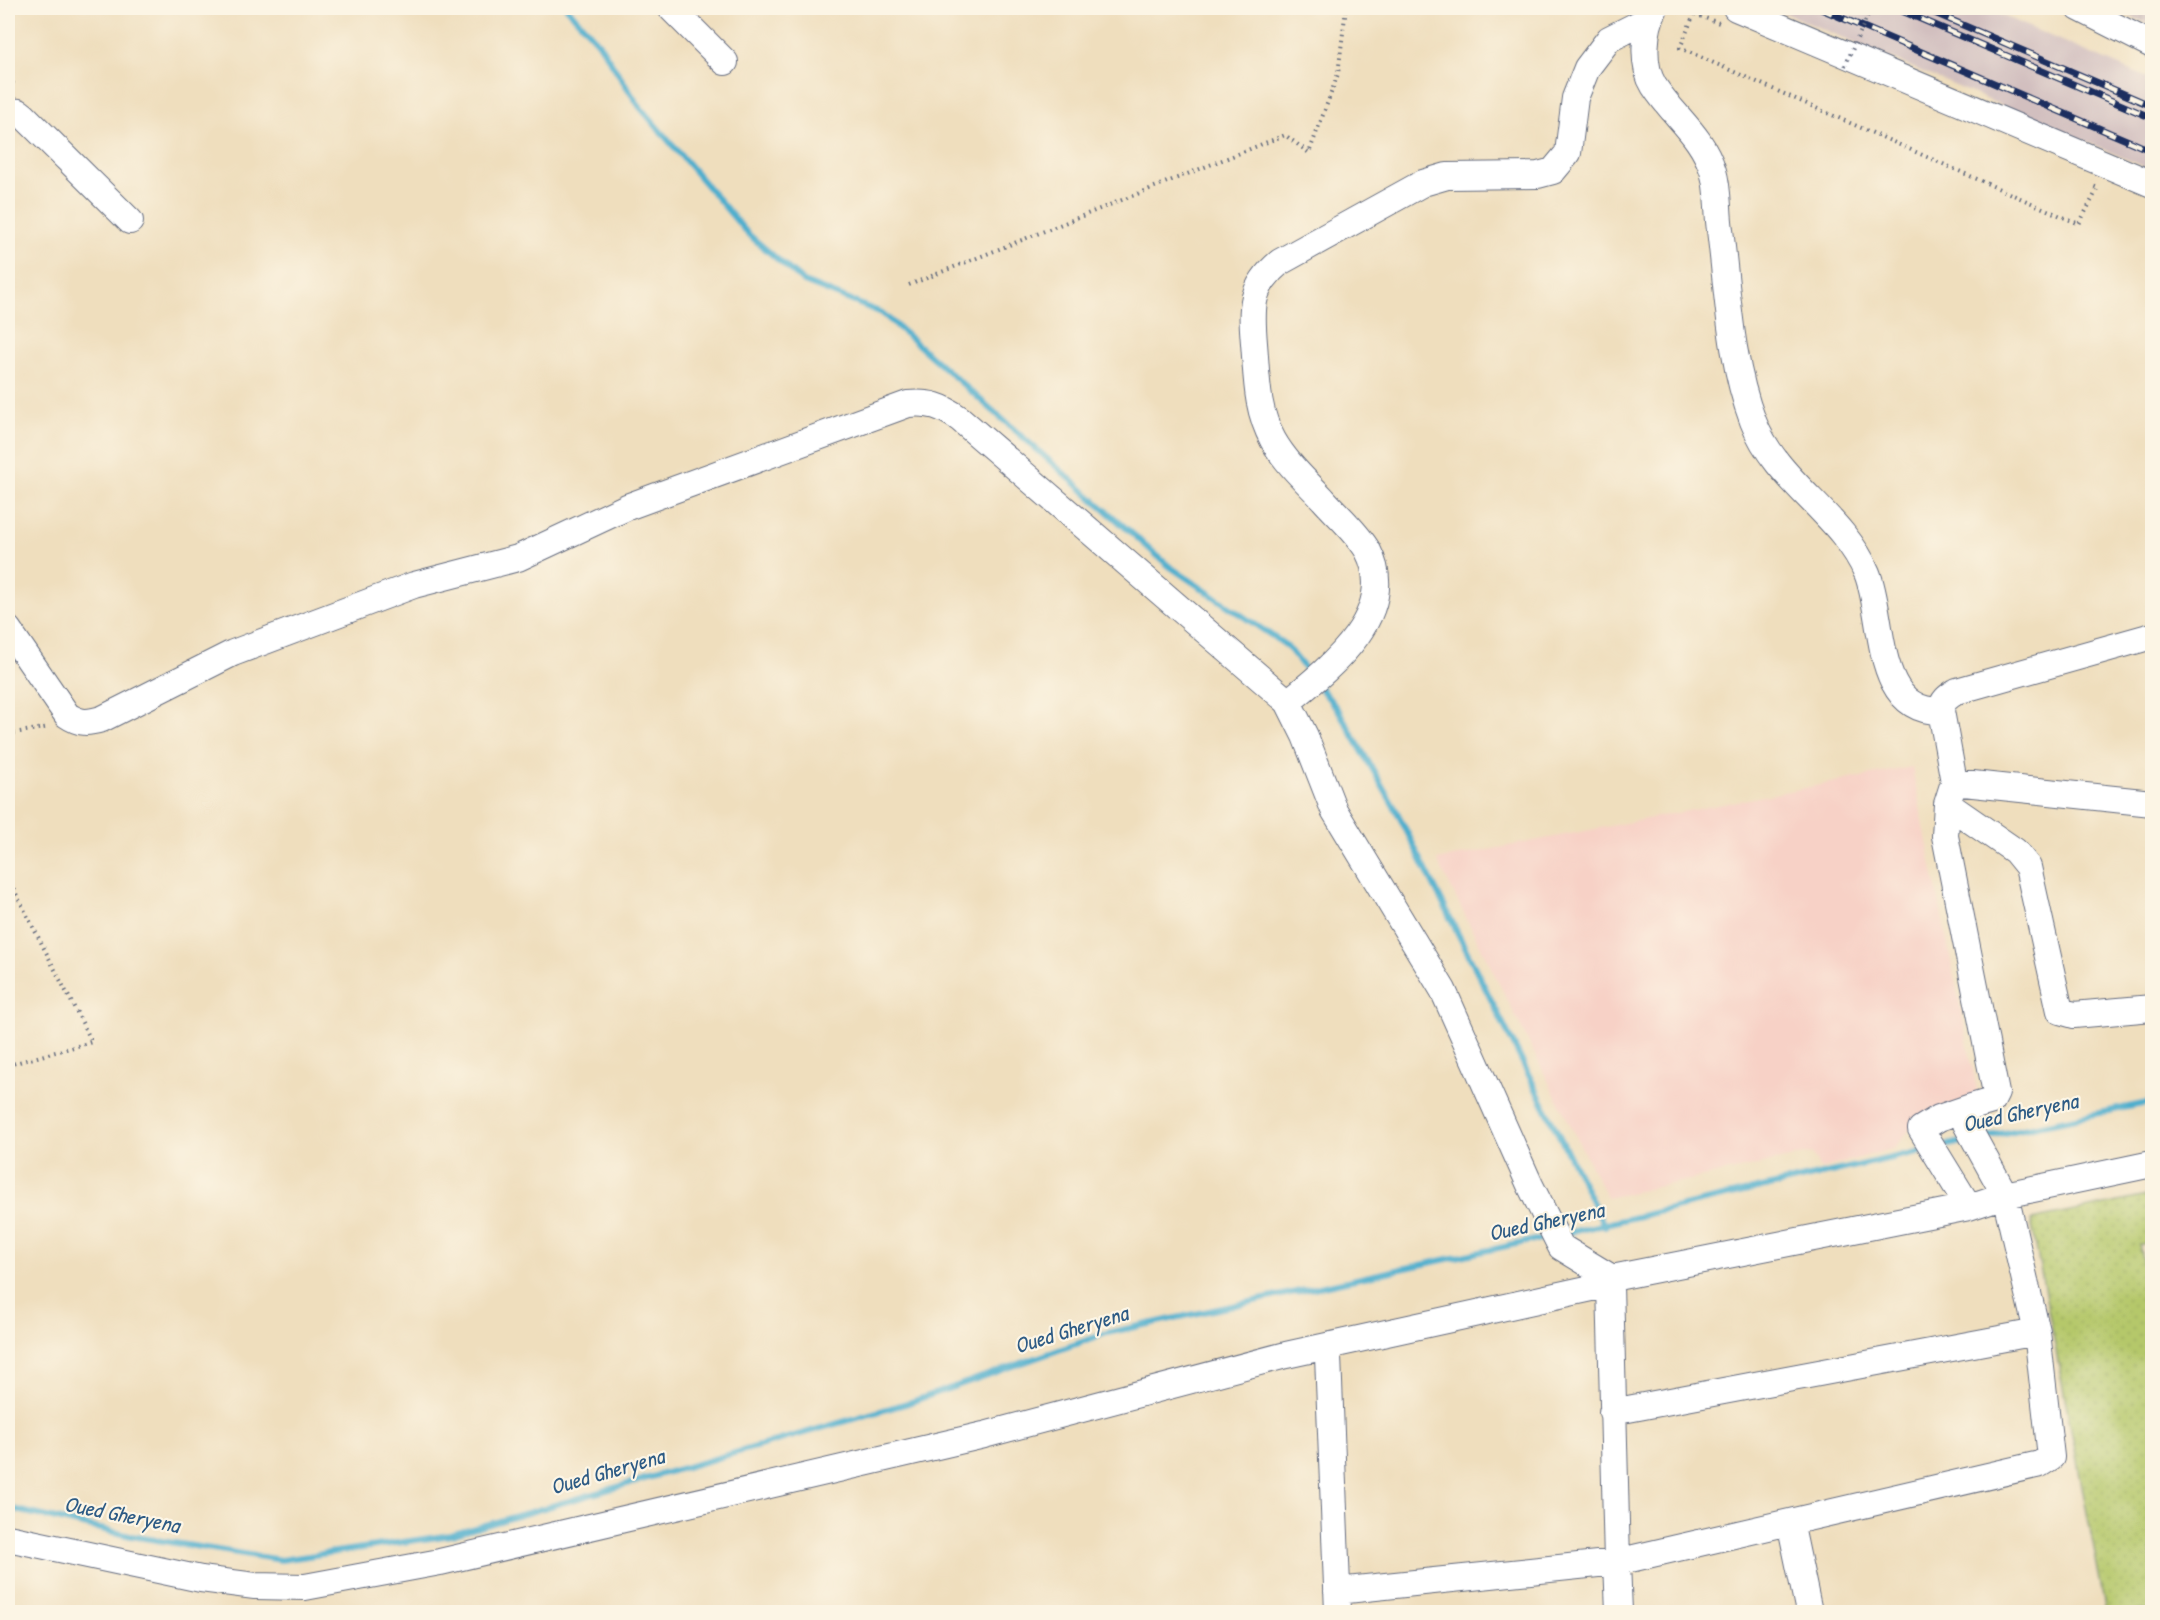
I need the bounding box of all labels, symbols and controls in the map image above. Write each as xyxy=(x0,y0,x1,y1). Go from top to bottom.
water label: Oued Gheryena xyxy=(1960,1085,2083,1139)
water label: Oued Gheryena xyxy=(1486,1194,1609,1248)
water label: Oued Gheryena xyxy=(1011,1297,1134,1360)
water label: Oued Gheryena xyxy=(547,1440,670,1502)
water label: Oued Gheryena xyxy=(62,1488,185,1540)

